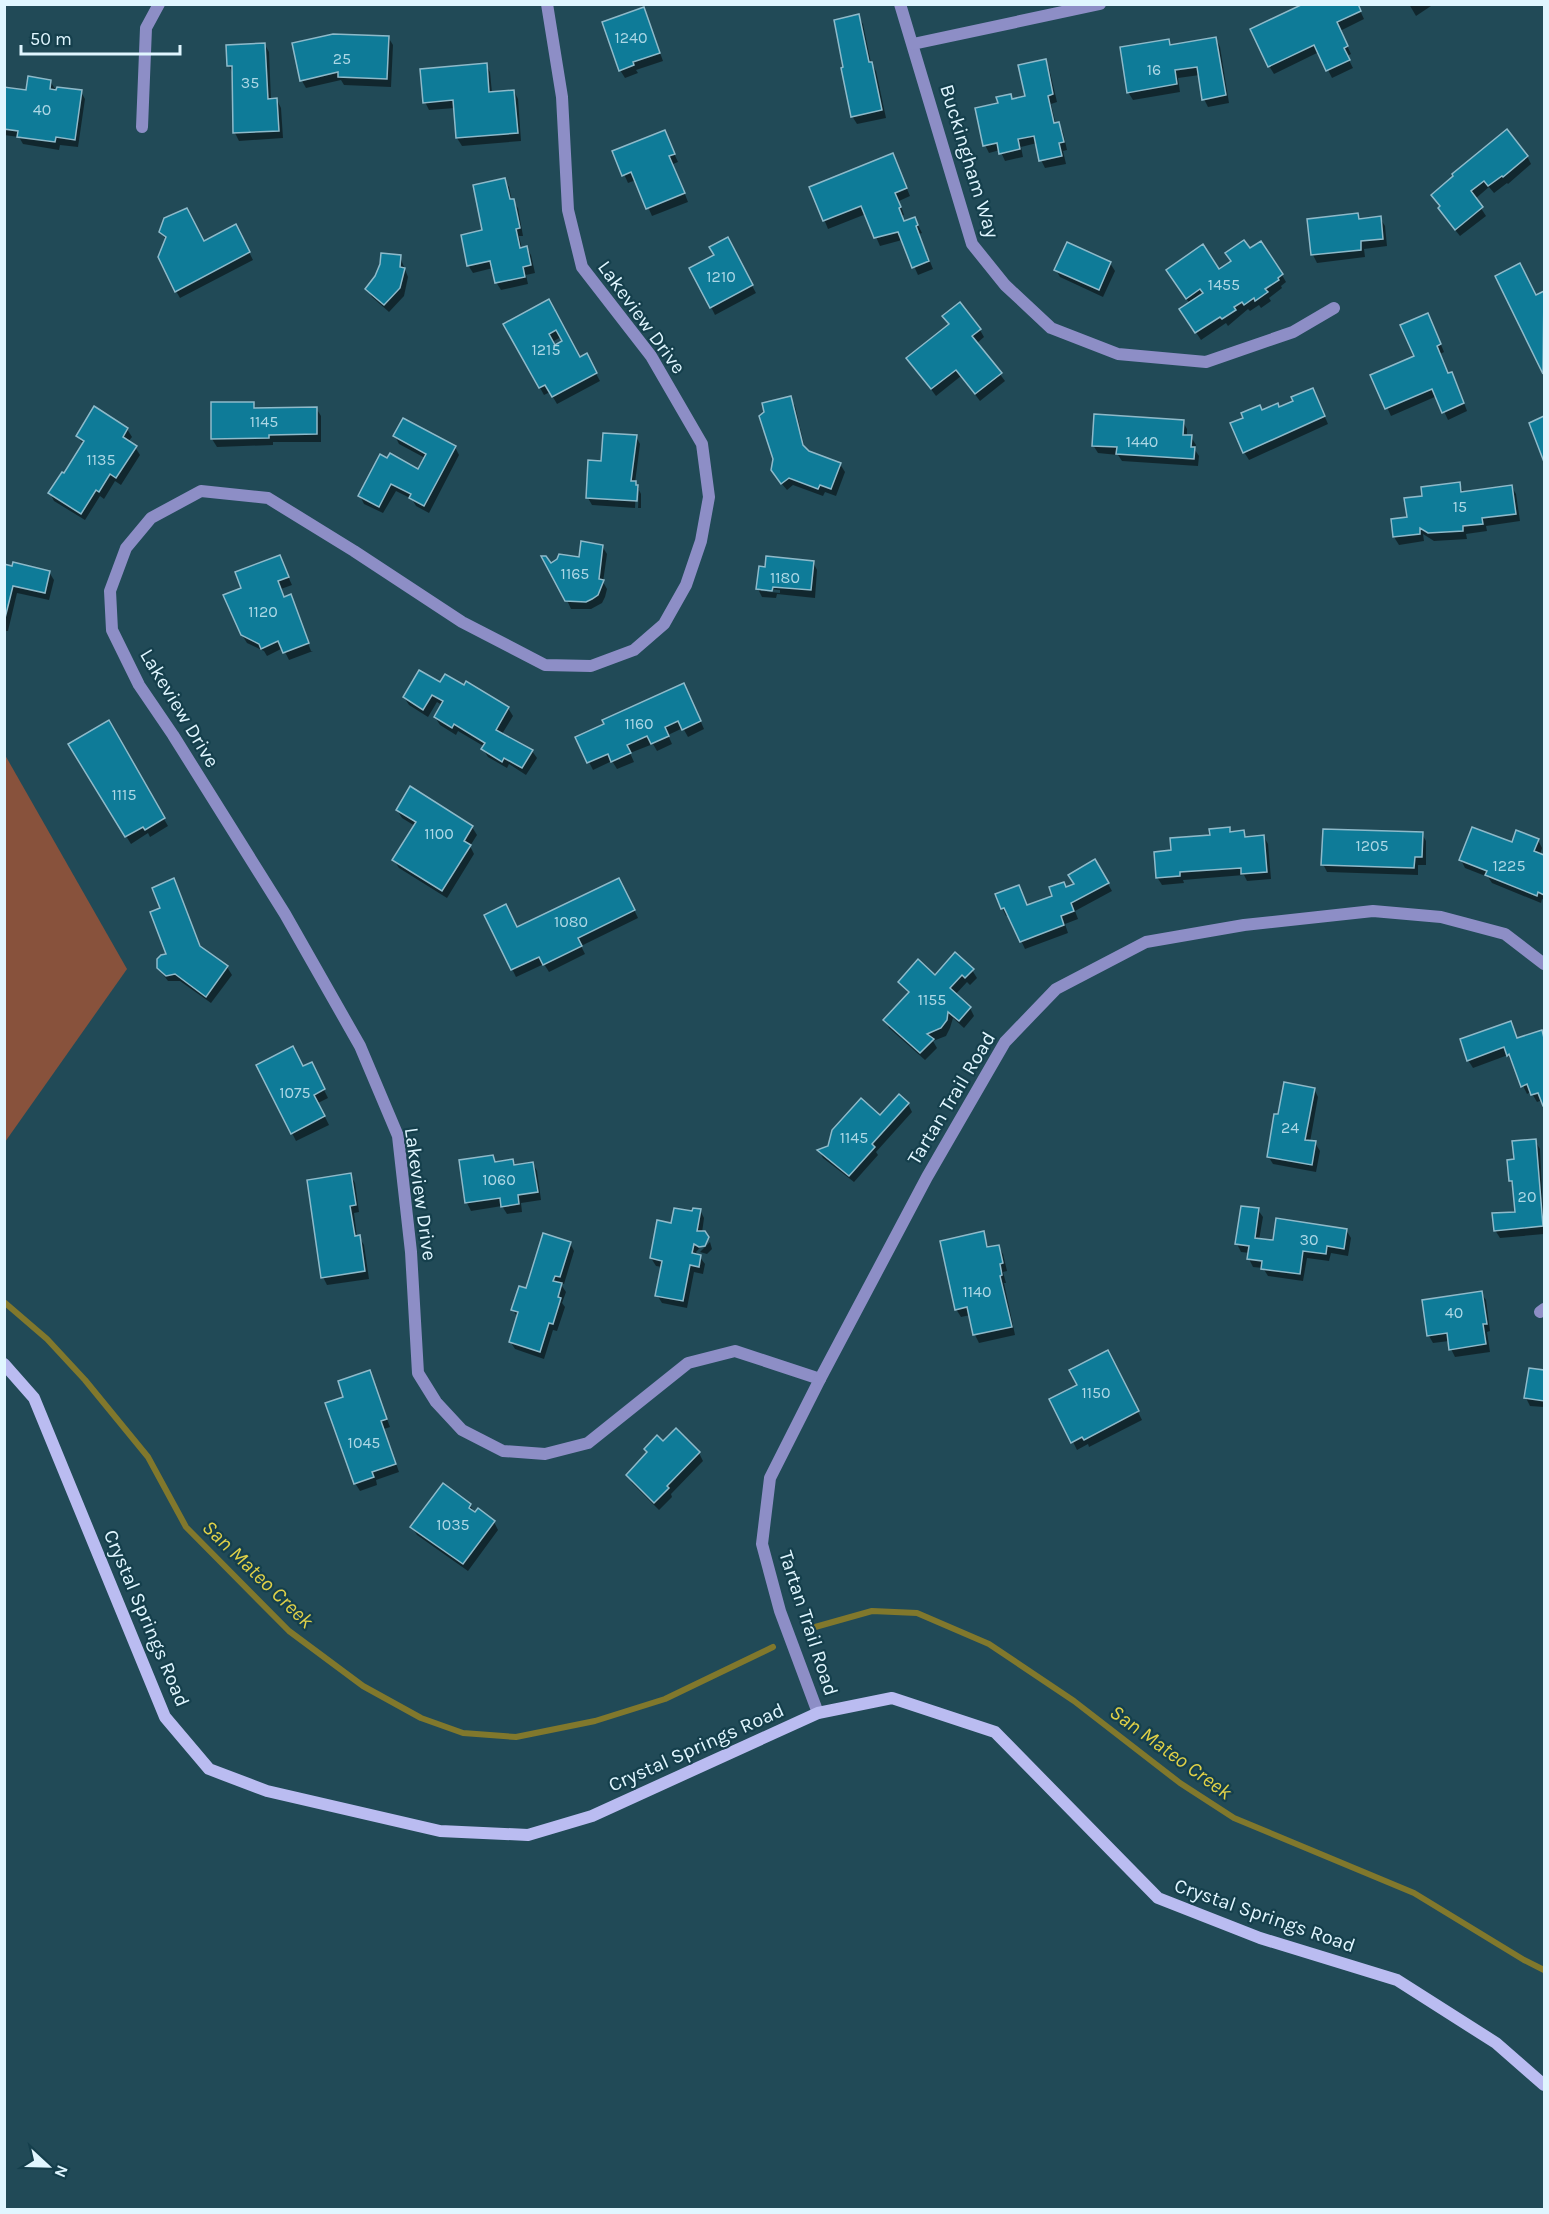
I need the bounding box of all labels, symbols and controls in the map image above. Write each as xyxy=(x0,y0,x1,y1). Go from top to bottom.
scale bar xyxy=(21,18,180,56)
text: 50 m xyxy=(30,28,72,50)
house number: 1240 xyxy=(615,28,648,47)
house number: 25 xyxy=(333,49,351,68)
house number: 16 xyxy=(1147,60,1161,79)
house number: 35 xyxy=(241,73,259,92)
street label: Buckingham Way xyxy=(935,81,1004,241)
house number: 40 xyxy=(33,100,51,119)
street label: Lakeview Drive xyxy=(593,256,690,378)
house number: 1210 xyxy=(706,267,736,286)
house number: 1455 xyxy=(1208,275,1240,294)
house number: 1215 xyxy=(532,340,560,359)
house number: 1145 xyxy=(250,412,278,431)
house number: 1440 xyxy=(1126,432,1158,451)
house number: 1135 xyxy=(86,450,116,469)
house number: 15 xyxy=(1453,497,1467,516)
house number: 1165 xyxy=(561,564,589,583)
house number: 1180 xyxy=(770,568,800,587)
house number: 1120 xyxy=(248,602,278,621)
street label: Lakeview Drive xyxy=(135,645,224,772)
house number: 1160 xyxy=(624,714,654,733)
house number: 1115 xyxy=(112,785,136,804)
house number: 1100 xyxy=(424,824,454,843)
house number: 1205 xyxy=(1355,836,1389,855)
house number: 1225 xyxy=(1493,856,1525,875)
house number: 1080 xyxy=(554,912,588,931)
house number: 1155 xyxy=(918,990,946,1009)
street label: Tartan Trail Road xyxy=(903,1028,1000,1169)
house number: 1075 xyxy=(279,1083,311,1102)
house number: 24 xyxy=(1281,1118,1299,1137)
street label: Lakeview Drive xyxy=(400,1126,441,1262)
house number: 1145 xyxy=(840,1128,868,1147)
house number: 1060 xyxy=(482,1170,516,1189)
house number: 20 xyxy=(1518,1187,1536,1206)
house number: 30 xyxy=(1300,1230,1318,1249)
house number: 1140 xyxy=(962,1282,992,1301)
house number: 40 xyxy=(1445,1303,1463,1322)
house number: 1150 xyxy=(1081,1383,1111,1402)
house number: 1045 xyxy=(348,1433,380,1452)
water label: San Mateo Creek xyxy=(197,1515,319,1633)
house number: 1035 xyxy=(436,1515,470,1534)
street label: Crystal Springs Road xyxy=(99,1526,194,1710)
street label: Tartan Trail Road xyxy=(774,1548,843,1699)
street label: Crystal Springs Road xyxy=(605,1698,788,1797)
water label: San Mateo Creek xyxy=(1105,1700,1237,1805)
street label: Crystal Springs Road xyxy=(1171,1874,1358,1957)
north arrow xyxy=(18,2136,78,2196)
text: N xyxy=(50,2163,72,2180)

